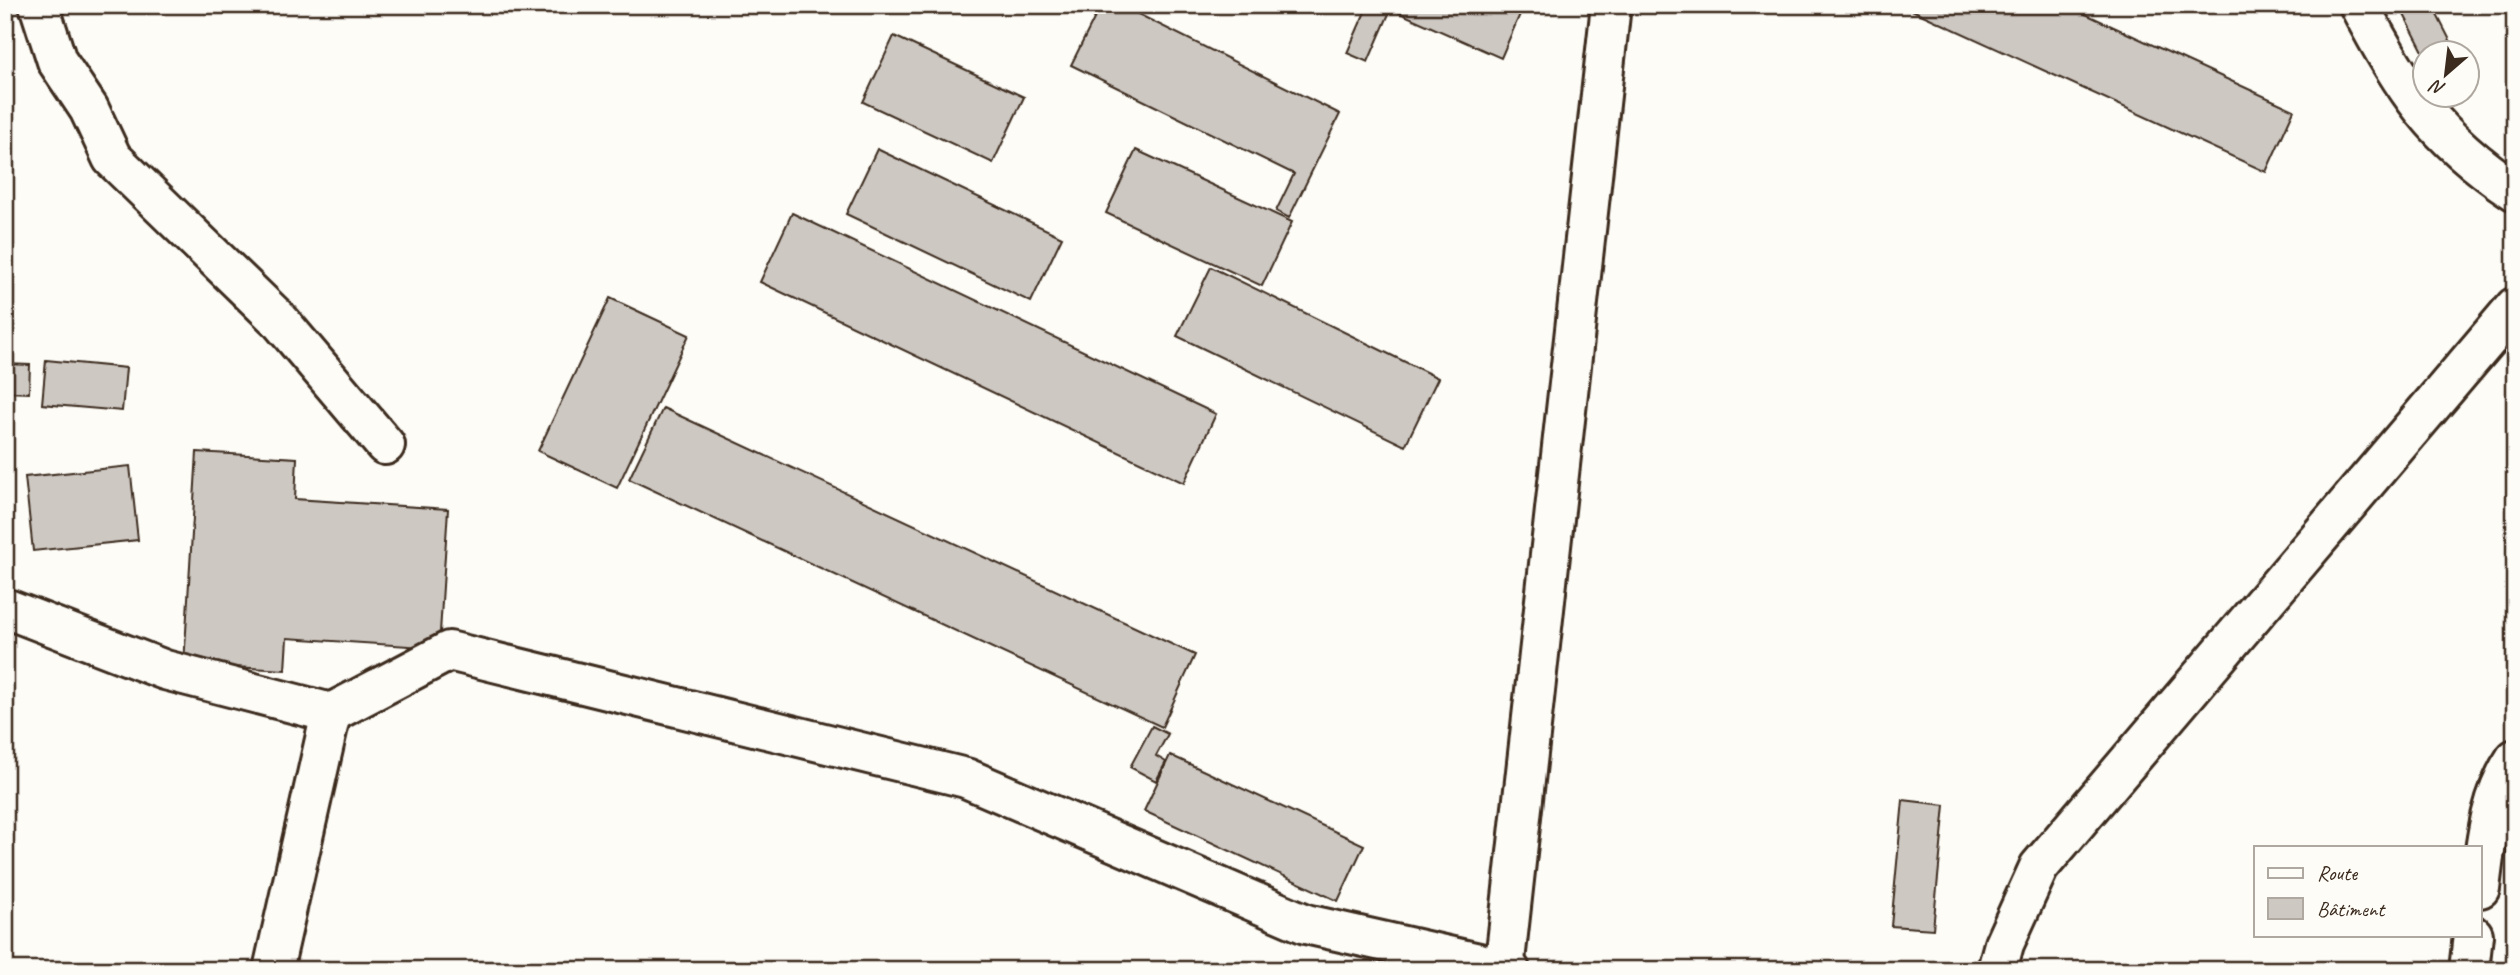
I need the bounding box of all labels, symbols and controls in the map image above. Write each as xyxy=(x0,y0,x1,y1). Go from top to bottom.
north arrow xyxy=(2412,38,2482,108)
text: N xyxy=(2425,73,2449,101)
legend xyxy=(2254,846,2482,936)
text: Route xyxy=(2317,860,2358,886)
text: Bâtiment xyxy=(2317,896,2386,922)

